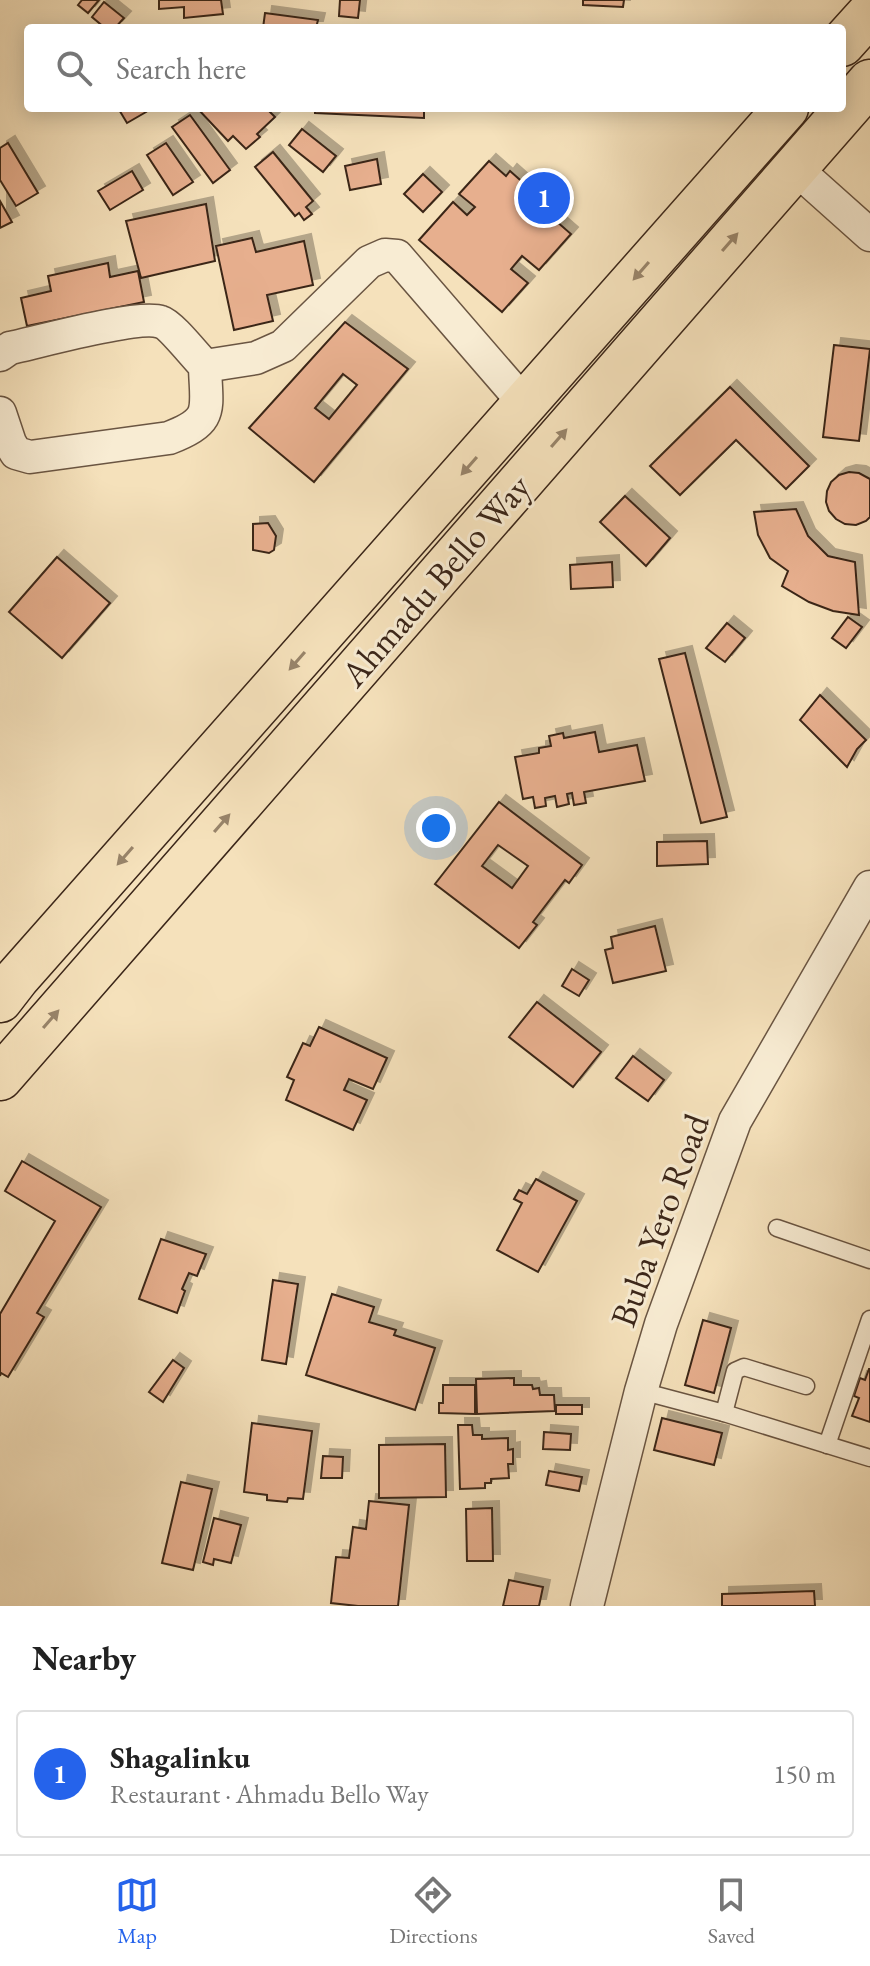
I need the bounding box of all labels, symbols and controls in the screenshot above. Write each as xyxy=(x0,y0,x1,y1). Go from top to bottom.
search box xyxy=(24,24,846,112)
icon: search xyxy=(52,46,96,90)
text: Search here xyxy=(116,49,246,88)
pin: 1 xyxy=(518,168,570,228)
one-way arrow xyxy=(721,233,739,252)
one-way arrow xyxy=(633,262,651,281)
one-way arrow xyxy=(550,428,567,448)
one-way arrow xyxy=(461,457,479,476)
street label: Ahmadu Bello Way xyxy=(329,464,541,697)
one-way arrow xyxy=(289,650,306,670)
your location xyxy=(416,808,456,848)
one-way arrow xyxy=(213,813,230,833)
one-way arrow xyxy=(117,845,134,865)
one-way arrow xyxy=(42,1009,59,1029)
street label: Buba Yero Road xyxy=(599,1107,720,1333)
text: Nearby xyxy=(32,1636,136,1680)
text: Shagalinku xyxy=(110,1738,250,1777)
text: 1 xyxy=(53,1757,67,1791)
text: 150 m xyxy=(773,1757,836,1791)
text: Restaurant · Ahmadu Bello Way xyxy=(110,1777,429,1811)
tab: Map xyxy=(115,1873,159,1950)
tab: Directions xyxy=(389,1873,478,1950)
tab: Saved xyxy=(708,1873,755,1950)

